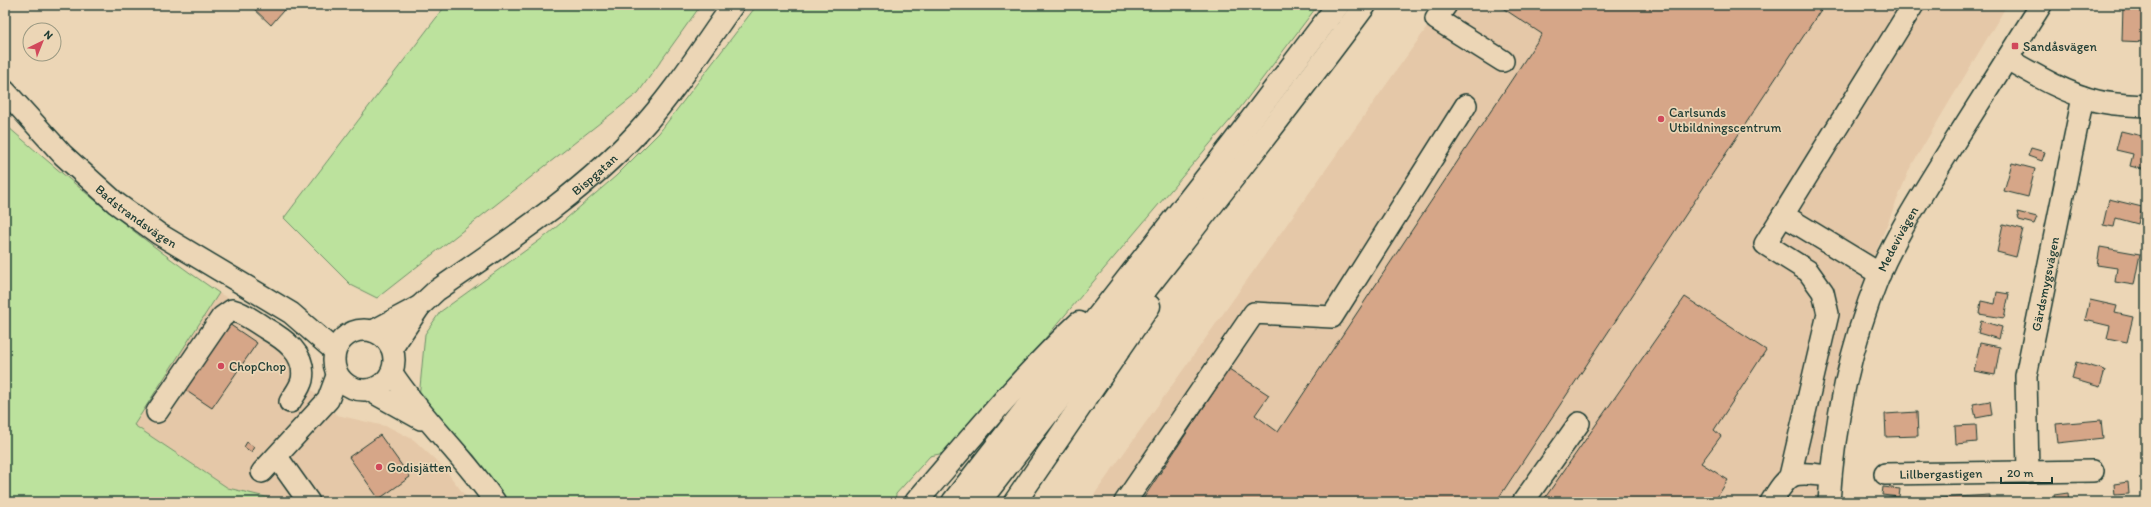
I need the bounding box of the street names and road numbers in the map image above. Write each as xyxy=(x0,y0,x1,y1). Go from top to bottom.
street label: Bispgatan xyxy=(569,150,620,198)
street label: Badstrandsvägen xyxy=(92,181,180,251)
street label: Medevivägen xyxy=(1874,204,1921,274)
street label: Gärdsmygsvägen xyxy=(2028,235,2062,333)
street label: Lillbergastigen xyxy=(1899,466,1983,482)

